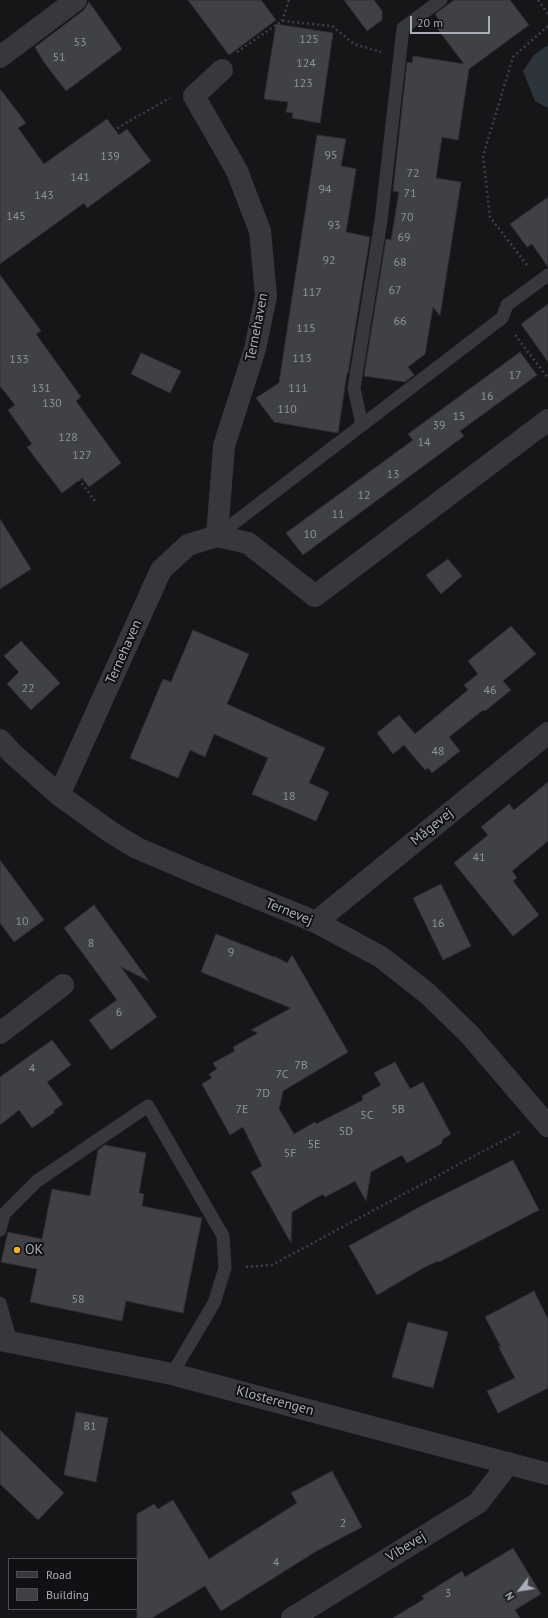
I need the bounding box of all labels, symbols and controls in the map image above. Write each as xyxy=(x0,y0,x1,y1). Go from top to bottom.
scale bar xyxy=(412,8,492,34)
text: 20 m xyxy=(417,15,443,30)
house number: 125 xyxy=(299,33,319,47)
house number: 53 xyxy=(73,36,87,50)
house number: 51 xyxy=(52,51,66,65)
house number: 124 xyxy=(296,57,316,71)
house number: 123 xyxy=(293,77,313,91)
house number: 95 xyxy=(324,149,338,163)
house number: 139 xyxy=(100,150,120,164)
house number: 72 xyxy=(406,167,420,181)
house number: 141 xyxy=(70,171,90,185)
house number: 94 xyxy=(318,183,332,197)
house number: 71 xyxy=(403,187,417,201)
house number: 143 xyxy=(34,189,54,203)
house number: 145 xyxy=(6,210,26,224)
house number: 70 xyxy=(400,211,414,225)
house number: 93 xyxy=(327,219,341,233)
house number: 69 xyxy=(397,231,411,245)
house number: 92 xyxy=(322,254,336,268)
house number: 68 xyxy=(393,256,407,270)
house number: 67 xyxy=(388,284,402,298)
house number: 117 xyxy=(302,286,322,300)
street label: Ternehaven xyxy=(242,292,272,362)
house number: 66 xyxy=(393,315,407,329)
house number: 115 xyxy=(296,322,316,336)
house number: 113 xyxy=(292,352,312,366)
house number: 133 xyxy=(9,353,29,367)
house number: 17 xyxy=(508,369,522,383)
house number: 131 xyxy=(31,382,51,396)
house number: 111 xyxy=(288,382,308,396)
house number: 16 xyxy=(480,390,494,404)
house number: 130 xyxy=(42,397,62,411)
house number: 110 xyxy=(277,403,297,417)
house number: 15 xyxy=(452,410,466,424)
house number: 39 xyxy=(432,419,446,433)
house number: 128 xyxy=(58,431,78,445)
house number: 14 xyxy=(417,436,431,450)
house number: 127 xyxy=(72,449,92,463)
house number: 13 xyxy=(386,468,400,482)
house number: 12 xyxy=(357,489,371,503)
house number: 11 xyxy=(331,508,345,522)
house number: 10 xyxy=(303,528,317,542)
street label: Ternehaven xyxy=(102,617,146,687)
house number: 22 xyxy=(21,682,35,696)
house number: 46 xyxy=(483,684,497,698)
house number: 48 xyxy=(431,745,445,759)
house number: 18 xyxy=(282,790,296,804)
street label: Mågevej xyxy=(407,805,457,849)
house number: 41 xyxy=(472,851,486,865)
street label: Ternevej xyxy=(263,895,315,929)
house number: 10 xyxy=(15,915,29,929)
house number: 16 xyxy=(431,917,445,931)
house number: 8 xyxy=(88,937,94,951)
house number: 9 xyxy=(228,946,234,960)
house number: 6 xyxy=(116,1006,122,1020)
house number: 7B xyxy=(294,1059,308,1073)
house number: 4 xyxy=(29,1062,35,1076)
house number: 7C xyxy=(275,1068,289,1082)
house number: 7D xyxy=(256,1087,270,1101)
house number: 7E xyxy=(236,1103,248,1117)
house number: 5B xyxy=(391,1103,405,1117)
house number: 5C xyxy=(360,1109,374,1123)
house number: 5D xyxy=(339,1125,353,1139)
house number: 5E xyxy=(308,1138,320,1152)
house number: 5F xyxy=(284,1147,296,1161)
place label: OK xyxy=(25,1242,43,1258)
marker: OK xyxy=(12,1245,22,1255)
house number: 58 xyxy=(71,1293,85,1307)
street label: Klosterengen xyxy=(234,1383,316,1419)
house number: 81 xyxy=(83,1420,97,1434)
house number: 2 xyxy=(340,1517,346,1531)
street label: Vibevej xyxy=(383,1528,429,1566)
house number: 4 xyxy=(273,1556,279,1570)
legend xyxy=(8,1558,138,1610)
text: Road xyxy=(46,1567,71,1582)
north arrow xyxy=(500,1570,540,1610)
text: Building xyxy=(46,1587,89,1602)
house number: 3 xyxy=(445,1587,451,1601)
text: N xyxy=(502,1589,518,1603)

